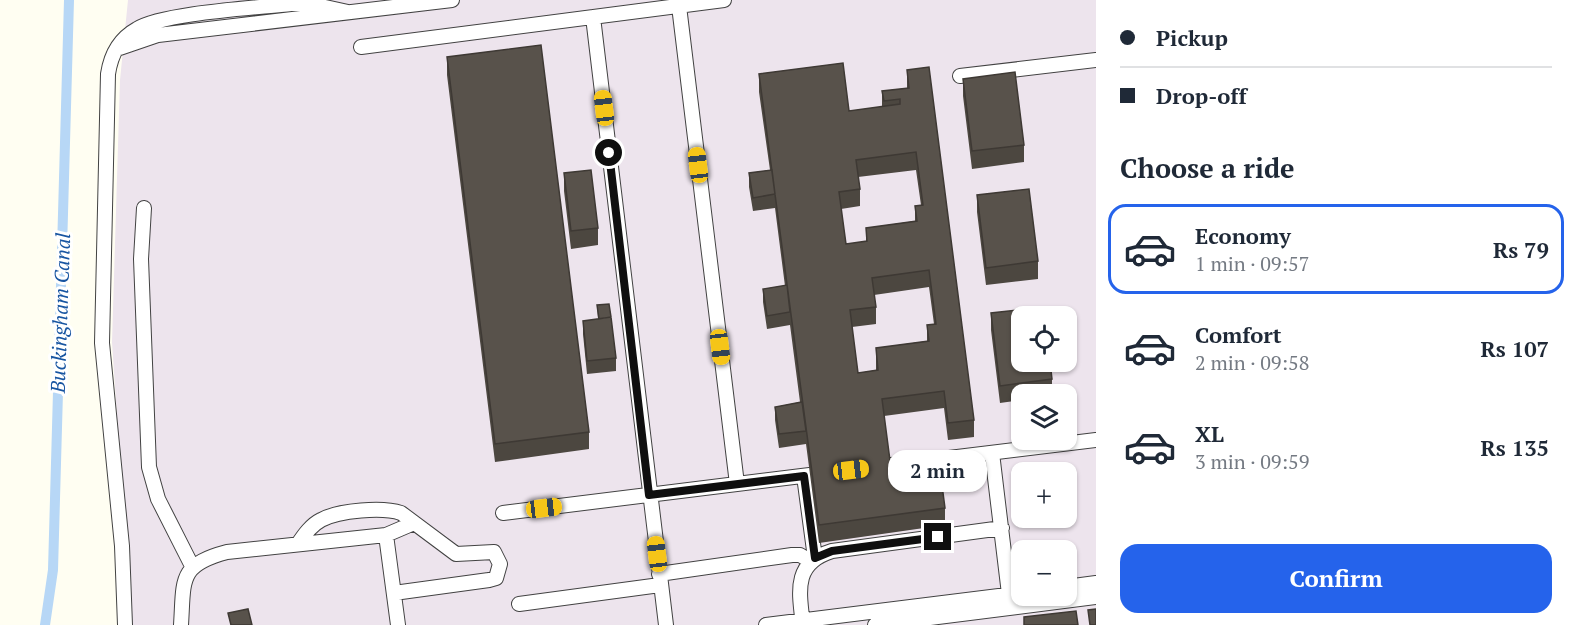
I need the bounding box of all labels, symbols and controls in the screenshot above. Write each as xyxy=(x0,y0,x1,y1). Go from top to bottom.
text: Pickup xyxy=(1156,23,1228,52)
text: Drop-off xyxy=(1156,81,1247,110)
car xyxy=(593,89,615,127)
route start xyxy=(595,139,622,166)
car xyxy=(687,146,709,184)
text: Choose a ride xyxy=(1120,150,1295,186)
text: Economy xyxy=(1195,221,1291,250)
icon: car xyxy=(1123,222,1177,276)
water label: Buckingham Canal xyxy=(44,232,76,395)
text: Rs 79 xyxy=(1493,235,1549,264)
text: 1 min · 09:57 xyxy=(1195,250,1309,277)
map controls xyxy=(1011,306,1077,606)
button: locate xyxy=(1011,306,1077,372)
text: Comfort xyxy=(1195,320,1281,349)
icon: car xyxy=(1123,321,1177,375)
car xyxy=(709,328,731,366)
text: Rs 107 xyxy=(1480,334,1549,363)
text: 2 min · 09:58 xyxy=(1195,349,1309,376)
button: layers xyxy=(1011,384,1077,450)
text: XL xyxy=(1195,419,1224,448)
icon: car xyxy=(1123,420,1177,474)
text: Rs 135 xyxy=(1480,433,1549,462)
text: 3 min · 09:59 xyxy=(1195,448,1309,475)
callout: 2 min xyxy=(888,450,988,492)
text: 2 min xyxy=(910,457,965,484)
car xyxy=(832,459,870,481)
button: + xyxy=(1011,462,1077,528)
car xyxy=(525,497,563,519)
route end xyxy=(924,523,951,550)
car xyxy=(646,535,668,573)
button: − xyxy=(1011,540,1077,606)
button: Confirm xyxy=(1120,544,1552,613)

